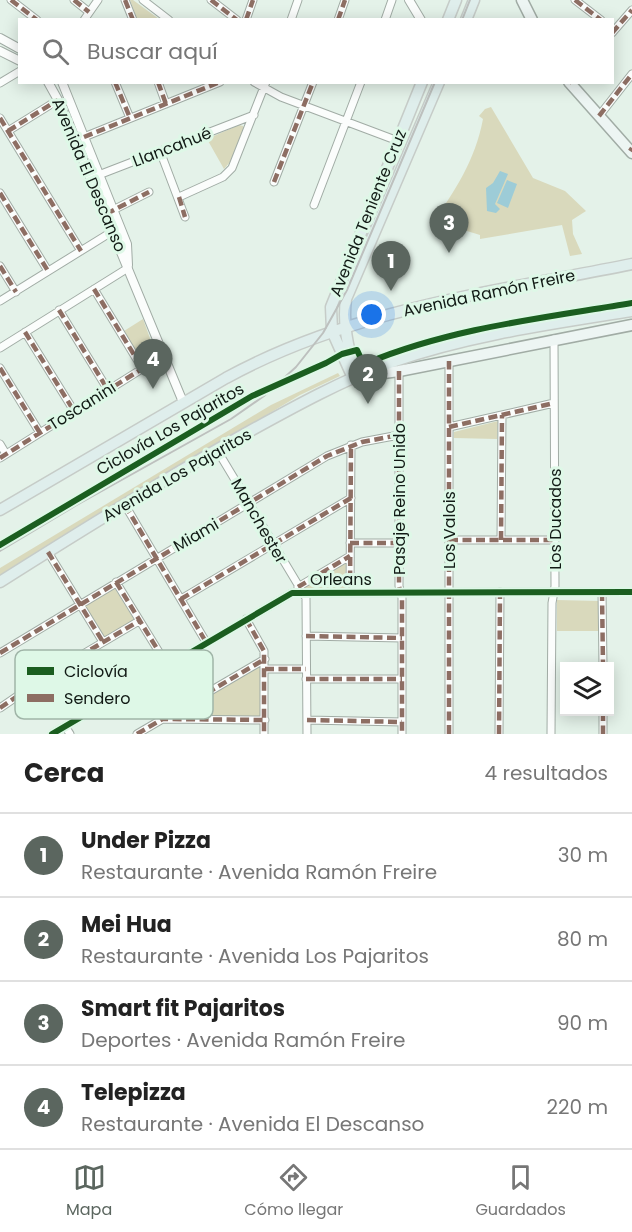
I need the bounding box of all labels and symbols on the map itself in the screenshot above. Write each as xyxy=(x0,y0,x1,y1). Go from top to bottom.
street label: Avenida El Descanso xyxy=(46,95,132,255)
street label: Llancahué xyxy=(129,121,215,173)
street label: Avenida Teniente Cruz xyxy=(324,126,412,300)
pin: 3 xyxy=(430,204,468,253)
pin: 1 xyxy=(372,242,410,291)
street label: Avenida Ramón Freire xyxy=(401,264,577,322)
your location xyxy=(357,300,386,329)
pin: 4 xyxy=(134,340,172,389)
pin: 2 xyxy=(348,354,388,404)
street label: Toscanini xyxy=(44,376,120,436)
street label: Ciclovía Los Pajaritos xyxy=(92,377,248,481)
street label: Avenida Los Pajaritos xyxy=(98,423,256,527)
street label: Pasaje Reino Unido xyxy=(388,423,411,575)
street label: Los Ducados xyxy=(544,468,567,570)
street label: Manchester xyxy=(225,474,293,568)
street label: Los Valois xyxy=(438,491,461,569)
street label: Miami xyxy=(169,513,223,557)
street label: Orleans xyxy=(310,568,372,591)
legend xyxy=(15,650,213,719)
text: Ciclovía xyxy=(64,660,128,683)
text: Sendero xyxy=(64,687,131,710)

